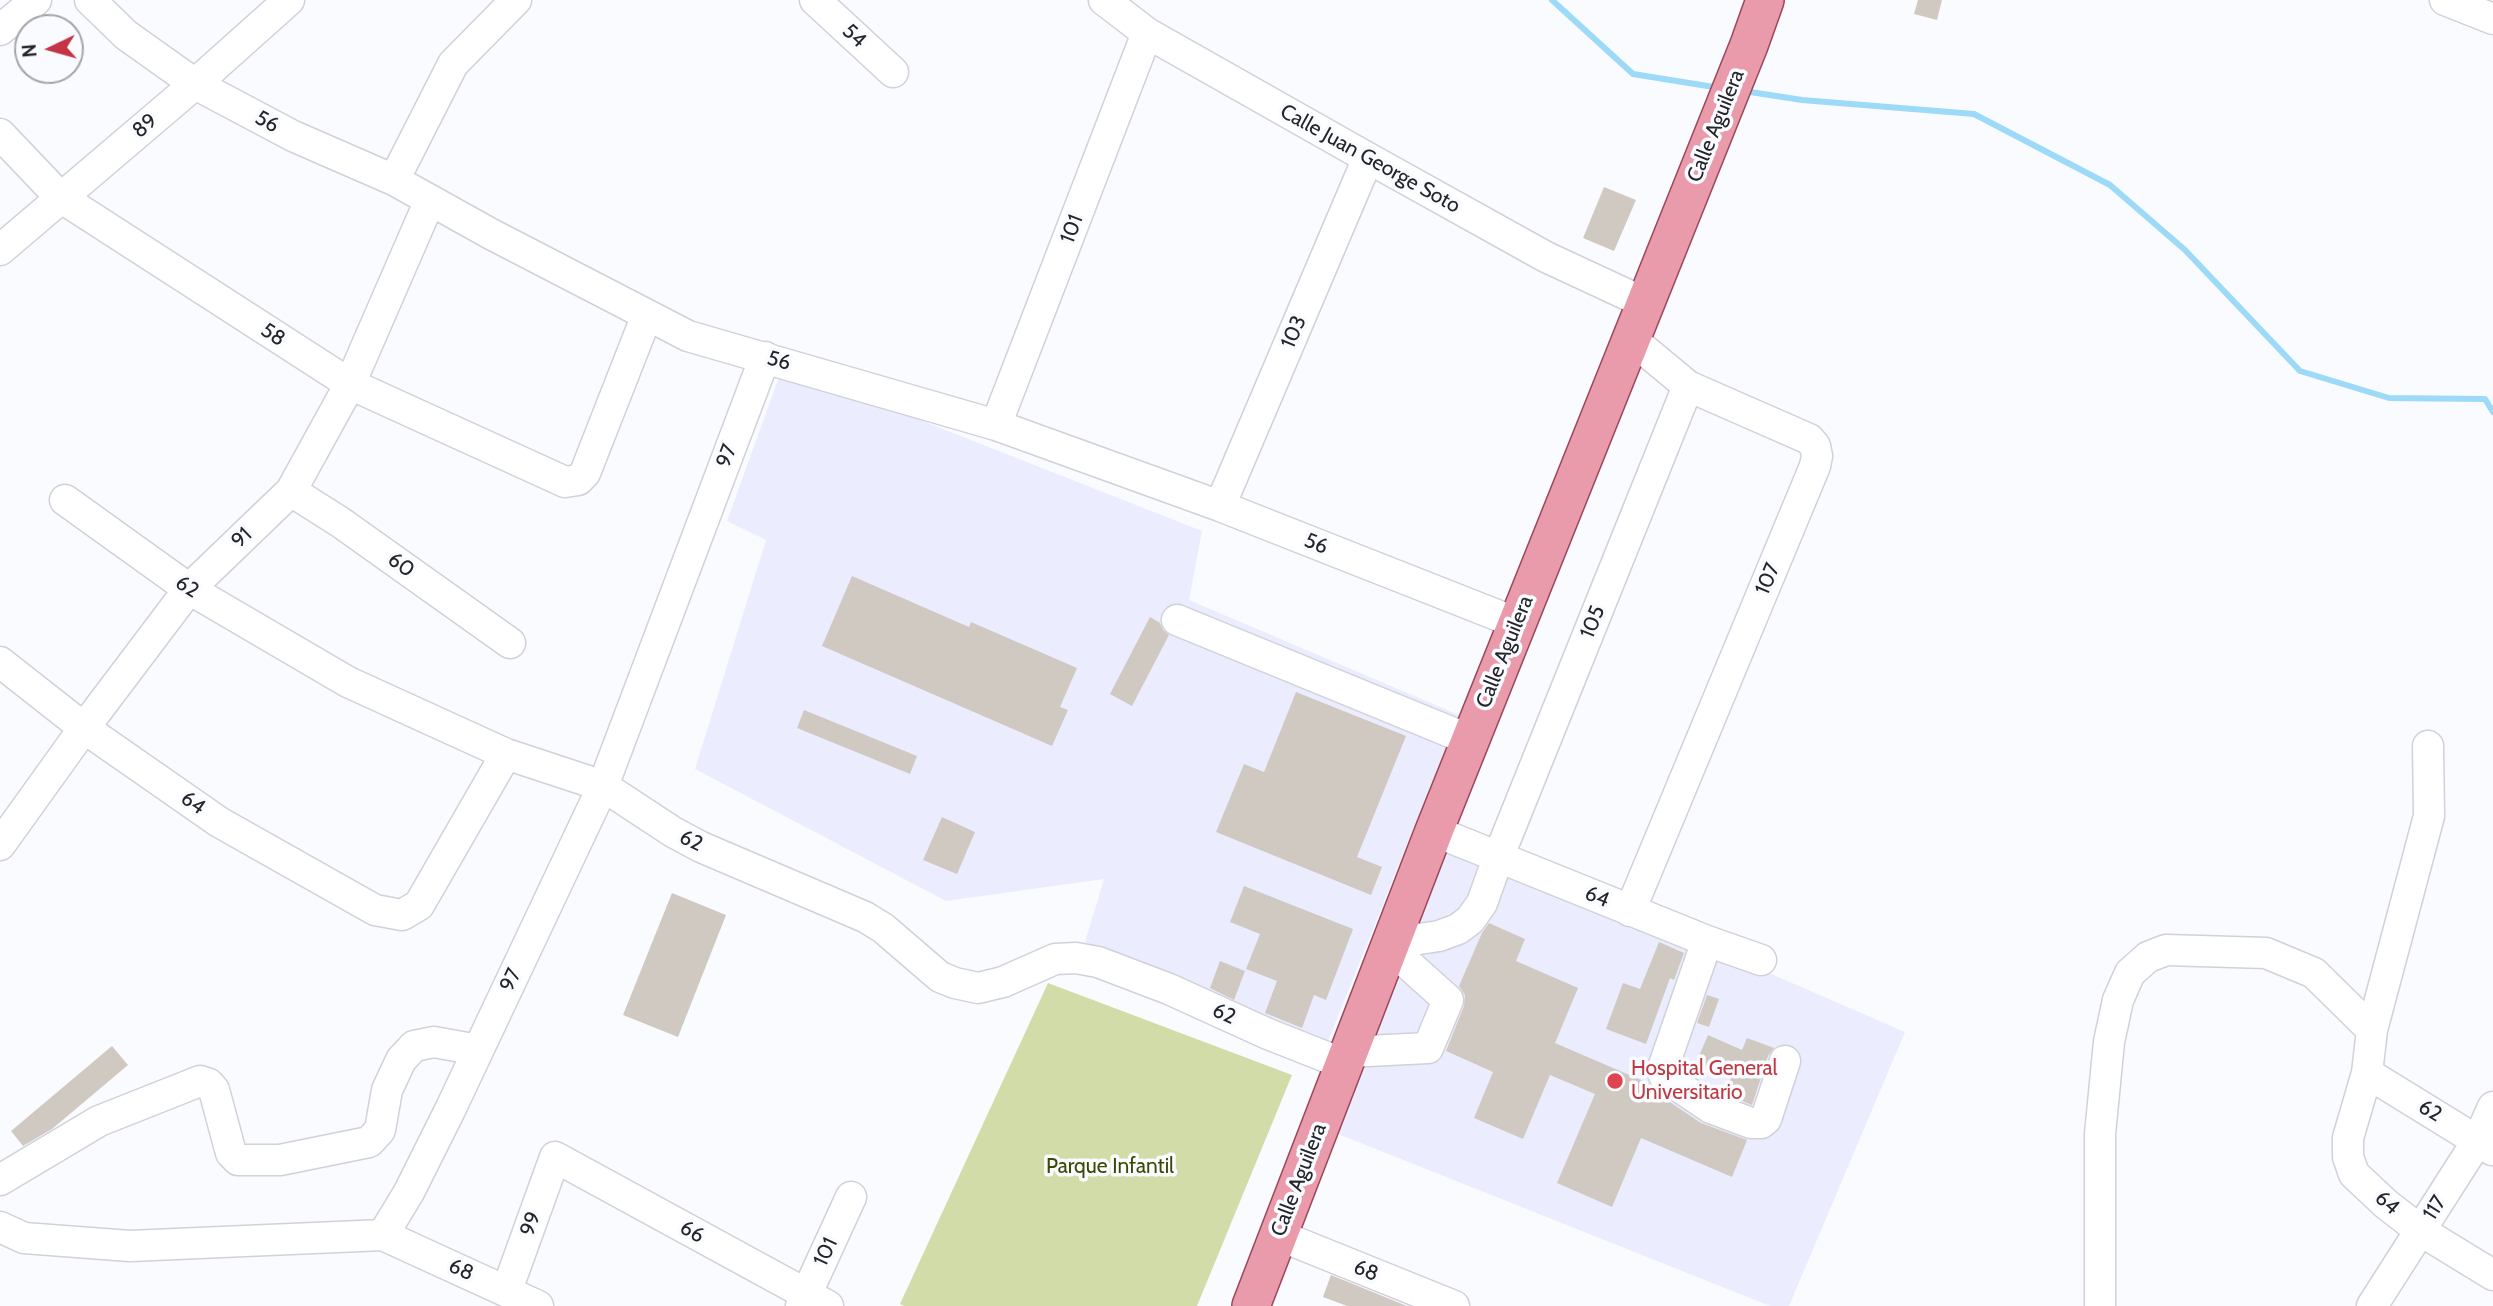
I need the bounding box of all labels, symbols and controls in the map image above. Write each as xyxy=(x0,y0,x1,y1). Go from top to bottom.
north arrow xyxy=(14,14,84,84)
street label: 54 xyxy=(837,19,871,53)
text: N xyxy=(18,43,42,58)
street label: Calle Aguilera xyxy=(1682,66,1750,186)
street label: Calle Juan George Soto xyxy=(1276,99,1464,219)
street label: 56 xyxy=(251,105,283,139)
street label: 89 xyxy=(127,108,163,144)
street label: 101 xyxy=(1055,211,1089,247)
street label: 103 xyxy=(1276,312,1312,352)
street label: 58 xyxy=(256,318,290,352)
street label: 56 xyxy=(764,346,794,376)
street label: 97 xyxy=(711,441,743,471)
street label: 91 xyxy=(226,522,258,554)
street label: 56 xyxy=(1301,528,1331,560)
street label: 60 xyxy=(383,547,419,583)
street label: 107 xyxy=(1750,559,1786,599)
street label: 62 xyxy=(171,570,203,604)
street label: Calle Aguilera xyxy=(1471,592,1539,712)
street label: 105 xyxy=(1575,602,1611,642)
street label: 64 xyxy=(176,786,210,820)
street label: 62 xyxy=(675,825,707,857)
street label: 64 xyxy=(1581,881,1613,913)
street label: 97 xyxy=(495,964,527,996)
street label: 62 xyxy=(1208,998,1240,1030)
place label: Hospital General Universitario xyxy=(1631,1056,1778,1106)
marker: Hospital General Universitario xyxy=(1605,1071,1625,1091)
street label: 62 xyxy=(2414,1094,2446,1128)
street label: Calle Aguilera xyxy=(1266,1120,1332,1240)
park label: Parque Infantil xyxy=(1046,1154,1174,1180)
street label: 64 xyxy=(2370,1186,2404,1220)
street label: 117 xyxy=(2418,1191,2452,1225)
street label: 99 xyxy=(515,1208,547,1240)
street label: 66 xyxy=(675,1215,709,1249)
street label: 101 xyxy=(809,1234,843,1270)
street label: 68 xyxy=(445,1253,477,1287)
street label: 68 xyxy=(1350,1255,1382,1287)

